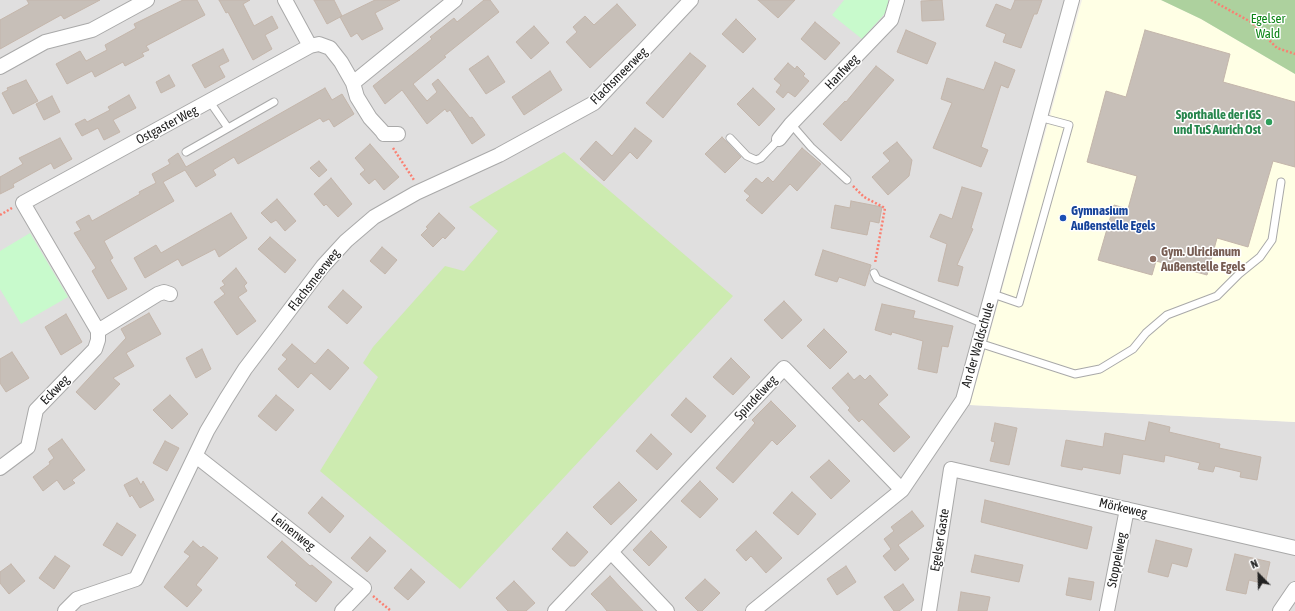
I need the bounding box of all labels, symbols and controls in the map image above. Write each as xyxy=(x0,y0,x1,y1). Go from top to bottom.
park label: Egelser Wald xyxy=(1251,11,1285,42)
street label: Flachsmeerweg xyxy=(587,44,651,108)
street label: Hanfweg xyxy=(822,51,862,93)
street label: Ostgaster Weg xyxy=(134,102,200,148)
place label: Sporthalle der IGS und TuS Aurich Ost xyxy=(1174,107,1261,138)
marker: Sporthalle der IGS und TuS Aurich Ost xyxy=(1264,117,1274,127)
place label: Gymnasium Außenstelle Egels xyxy=(1071,203,1155,234)
marker: Gymnasium Außenstelle Egels xyxy=(1058,213,1068,223)
place label: Gym. Ulricianum Außenstelle Egels xyxy=(1161,244,1245,275)
street label: Flachsmeerweg xyxy=(285,246,343,314)
marker: Gym. Ulricianum Außenstelle Egels xyxy=(1148,254,1158,264)
street label: An der Waldschule xyxy=(958,301,998,389)
street label: Eckweg xyxy=(37,372,73,408)
street label: Spindelweg xyxy=(731,372,781,424)
street label: Mörkeweg xyxy=(1097,495,1149,521)
street label: Egelser Gaste xyxy=(927,507,953,573)
street label: Leinenweg xyxy=(268,510,318,554)
street label: Stoppelweg xyxy=(1104,531,1130,589)
north arrow xyxy=(1239,555,1279,595)
text: N xyxy=(1249,557,1260,571)

